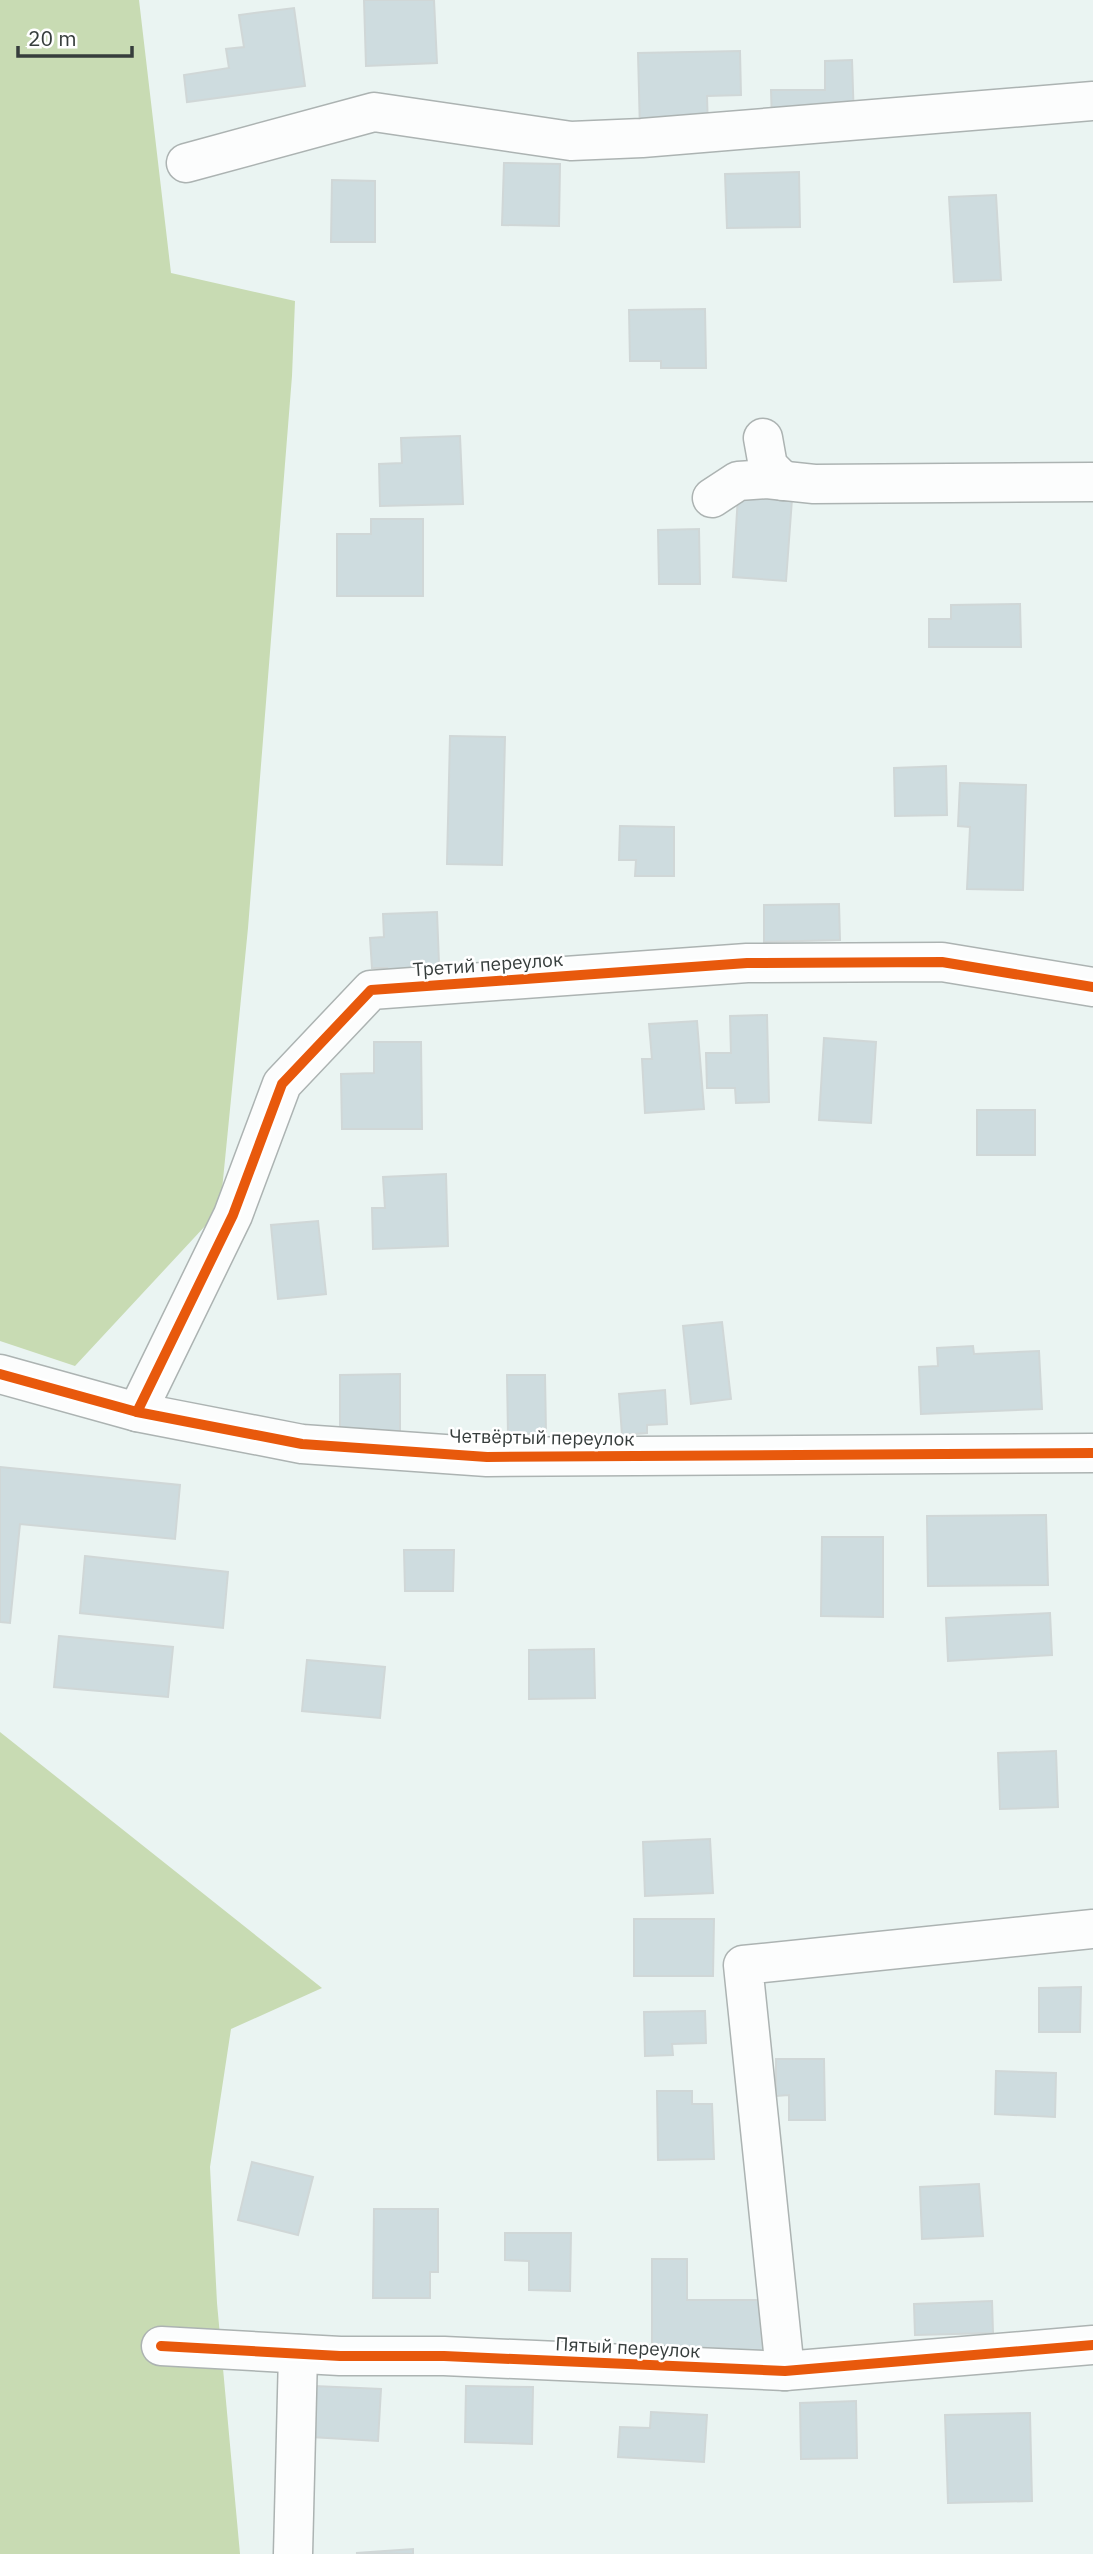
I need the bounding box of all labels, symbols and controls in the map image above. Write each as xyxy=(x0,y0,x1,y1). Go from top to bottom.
scale bar xyxy=(18,14,131,58)
text: 20 m xyxy=(28,24,77,52)
street label: Третий переулок xyxy=(412,947,564,981)
street label: Четвёртый переулок xyxy=(449,1423,635,1451)
street label: Пятый переулок xyxy=(555,2331,701,2363)

